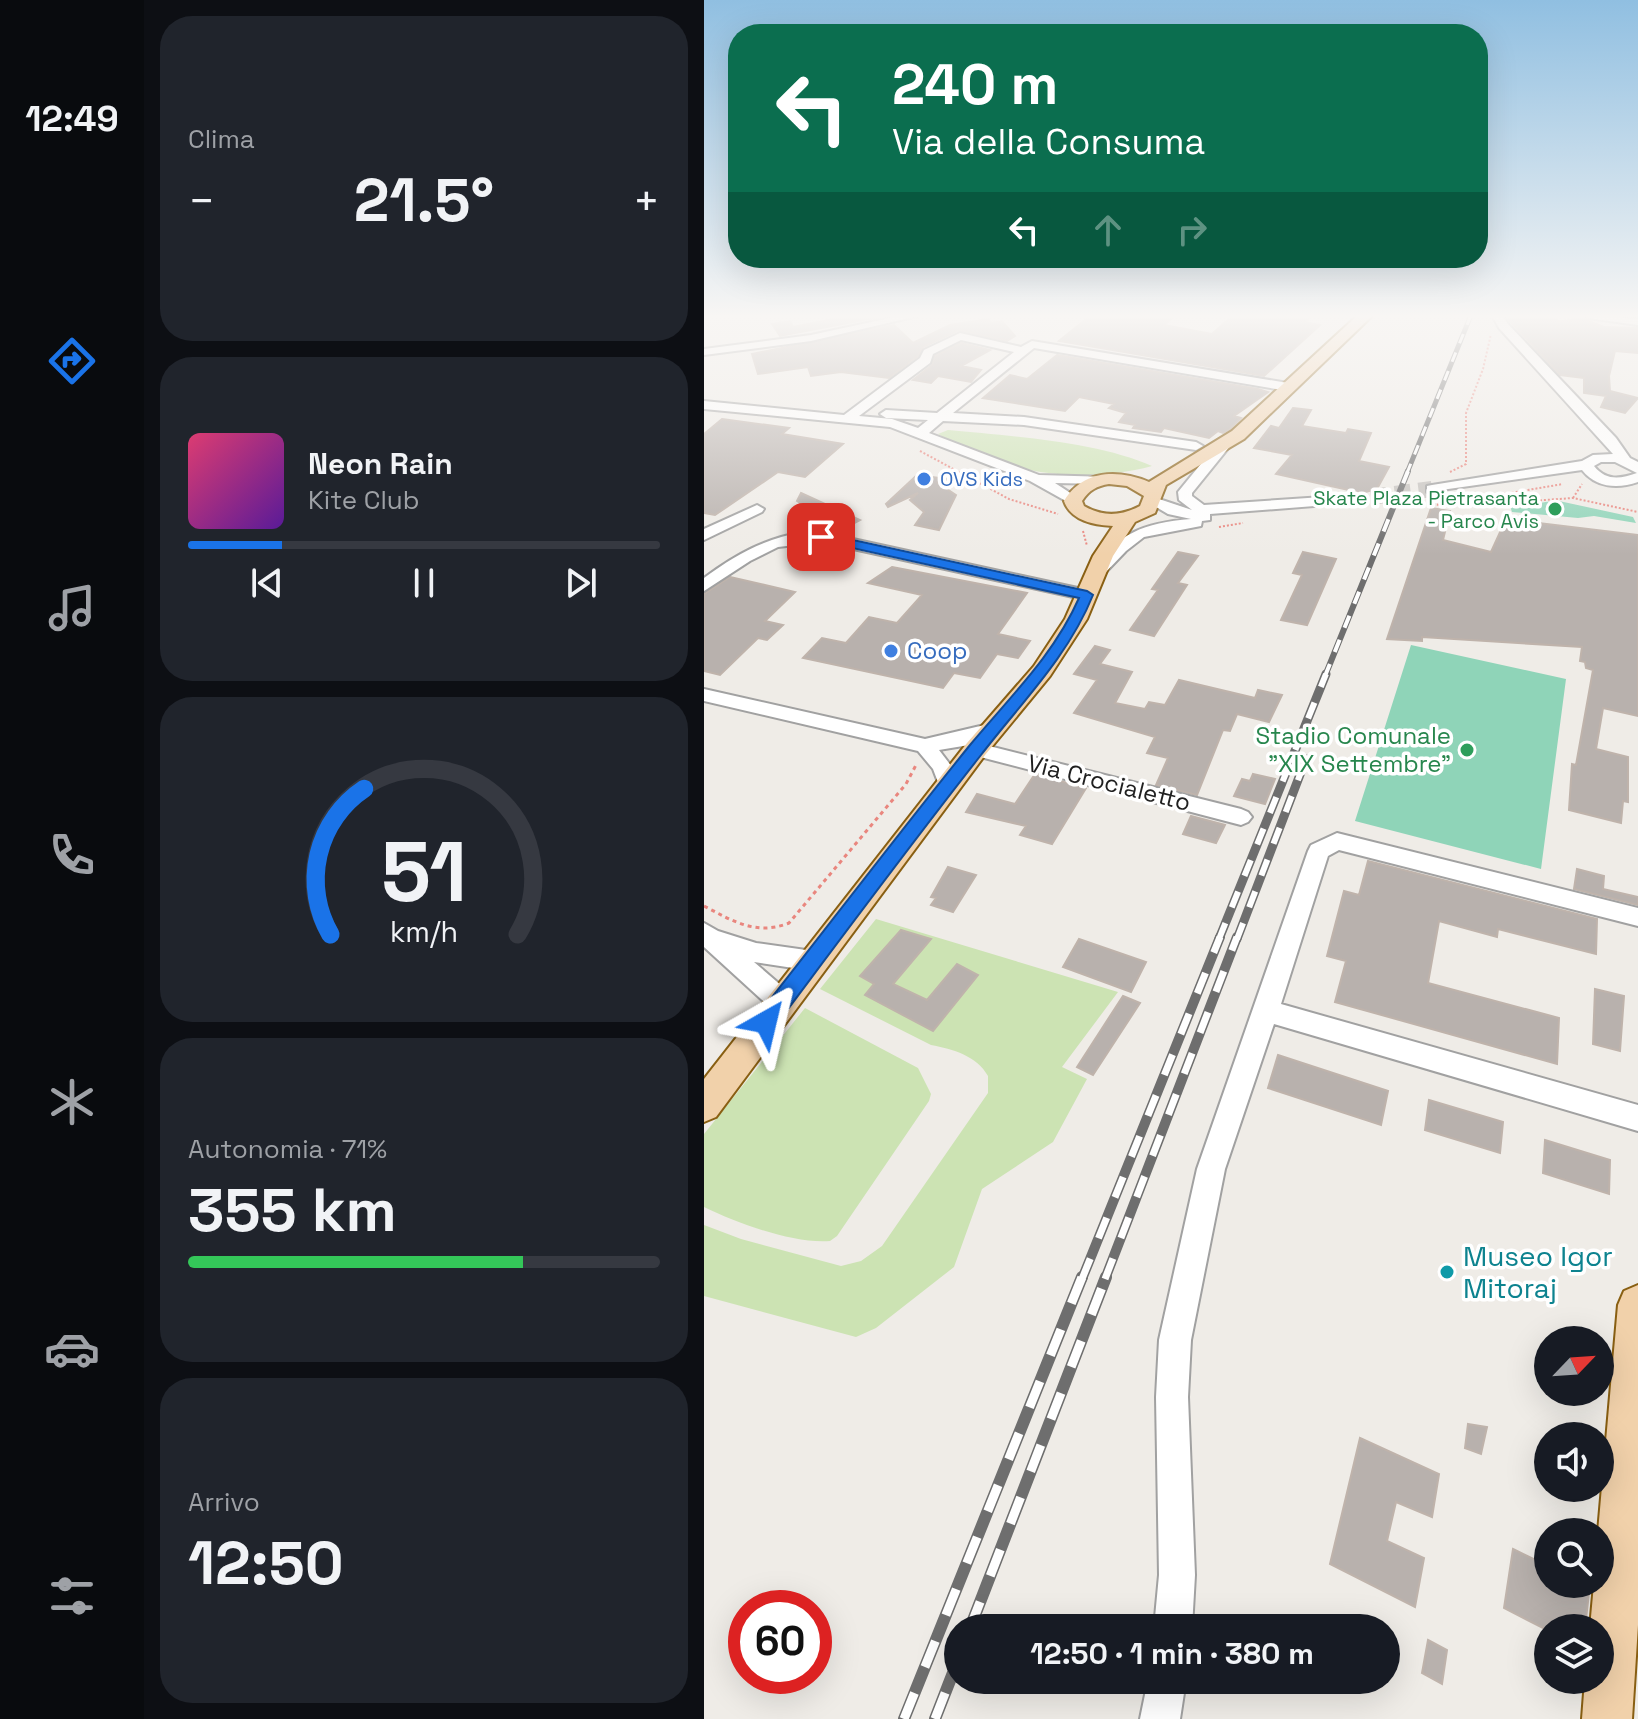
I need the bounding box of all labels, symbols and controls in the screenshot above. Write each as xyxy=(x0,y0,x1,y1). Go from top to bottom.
text: 240 m xyxy=(892,49,1058,120)
icon: left xyxy=(760,56,864,160)
text: 12:49 xyxy=(25,96,119,142)
text: Via della Consuma xyxy=(892,119,1205,165)
text: Clima xyxy=(188,122,255,156)
text: 21.5° xyxy=(354,162,494,239)
text: − xyxy=(188,173,215,229)
text: + xyxy=(633,173,660,229)
icon: left xyxy=(1002,208,1046,252)
icon: ahead xyxy=(1086,208,1130,252)
icon: right xyxy=(1170,208,1214,252)
icon: directions xyxy=(44,333,100,389)
text: Neon Rain xyxy=(308,444,453,483)
place label: OVS Kids xyxy=(940,466,1023,492)
marker: OVS Kids xyxy=(915,470,933,488)
text: Kite Club xyxy=(308,483,420,517)
place label: Skate Plaza Pietrasanta - Parco Avis xyxy=(1313,485,1539,534)
marker: Skate Plaza Pietrasanta - Parco Avis xyxy=(1546,500,1564,518)
pin xyxy=(787,503,855,571)
icon: arrive xyxy=(799,515,843,559)
icon: previous xyxy=(245,561,289,605)
icon: pause xyxy=(402,561,446,605)
icon: next xyxy=(559,561,603,605)
icon: music xyxy=(44,580,100,636)
place label: Coop xyxy=(907,635,968,666)
marker: Coop xyxy=(882,642,900,660)
place label: Stadio Comunale "XIX Settembre" xyxy=(1256,720,1451,779)
marker: Stadio Comunale "XIX Settembre" xyxy=(1458,741,1476,759)
street label: Via Crocialetto xyxy=(1024,747,1194,818)
text: 51 xyxy=(381,819,467,925)
icon: phone xyxy=(44,827,100,883)
text: km/h xyxy=(390,915,458,951)
position arrow xyxy=(724,980,808,1064)
icon: climate xyxy=(44,1074,100,1130)
text: Autonomia · 71% xyxy=(188,1132,387,1166)
text: 355 km xyxy=(188,1172,397,1249)
place label: Museo Igor Mitoraj xyxy=(1463,1238,1613,1306)
marker: Museo Igor Mitoraj xyxy=(1438,1263,1456,1281)
icon: car xyxy=(44,1321,100,1377)
north arrow xyxy=(1534,1326,1614,1406)
map controls xyxy=(1534,1326,1614,1694)
button: sound xyxy=(1534,1422,1614,1502)
text: Arrivo xyxy=(188,1485,260,1519)
button: search xyxy=(1534,1518,1614,1598)
text: 12:50 xyxy=(188,1525,344,1602)
icon: filters xyxy=(44,1568,100,1624)
speed limit sign: 60 xyxy=(728,1590,832,1694)
button: layers xyxy=(1534,1614,1614,1694)
text: 12:50 · 1 min · 380 m xyxy=(1030,1634,1314,1673)

